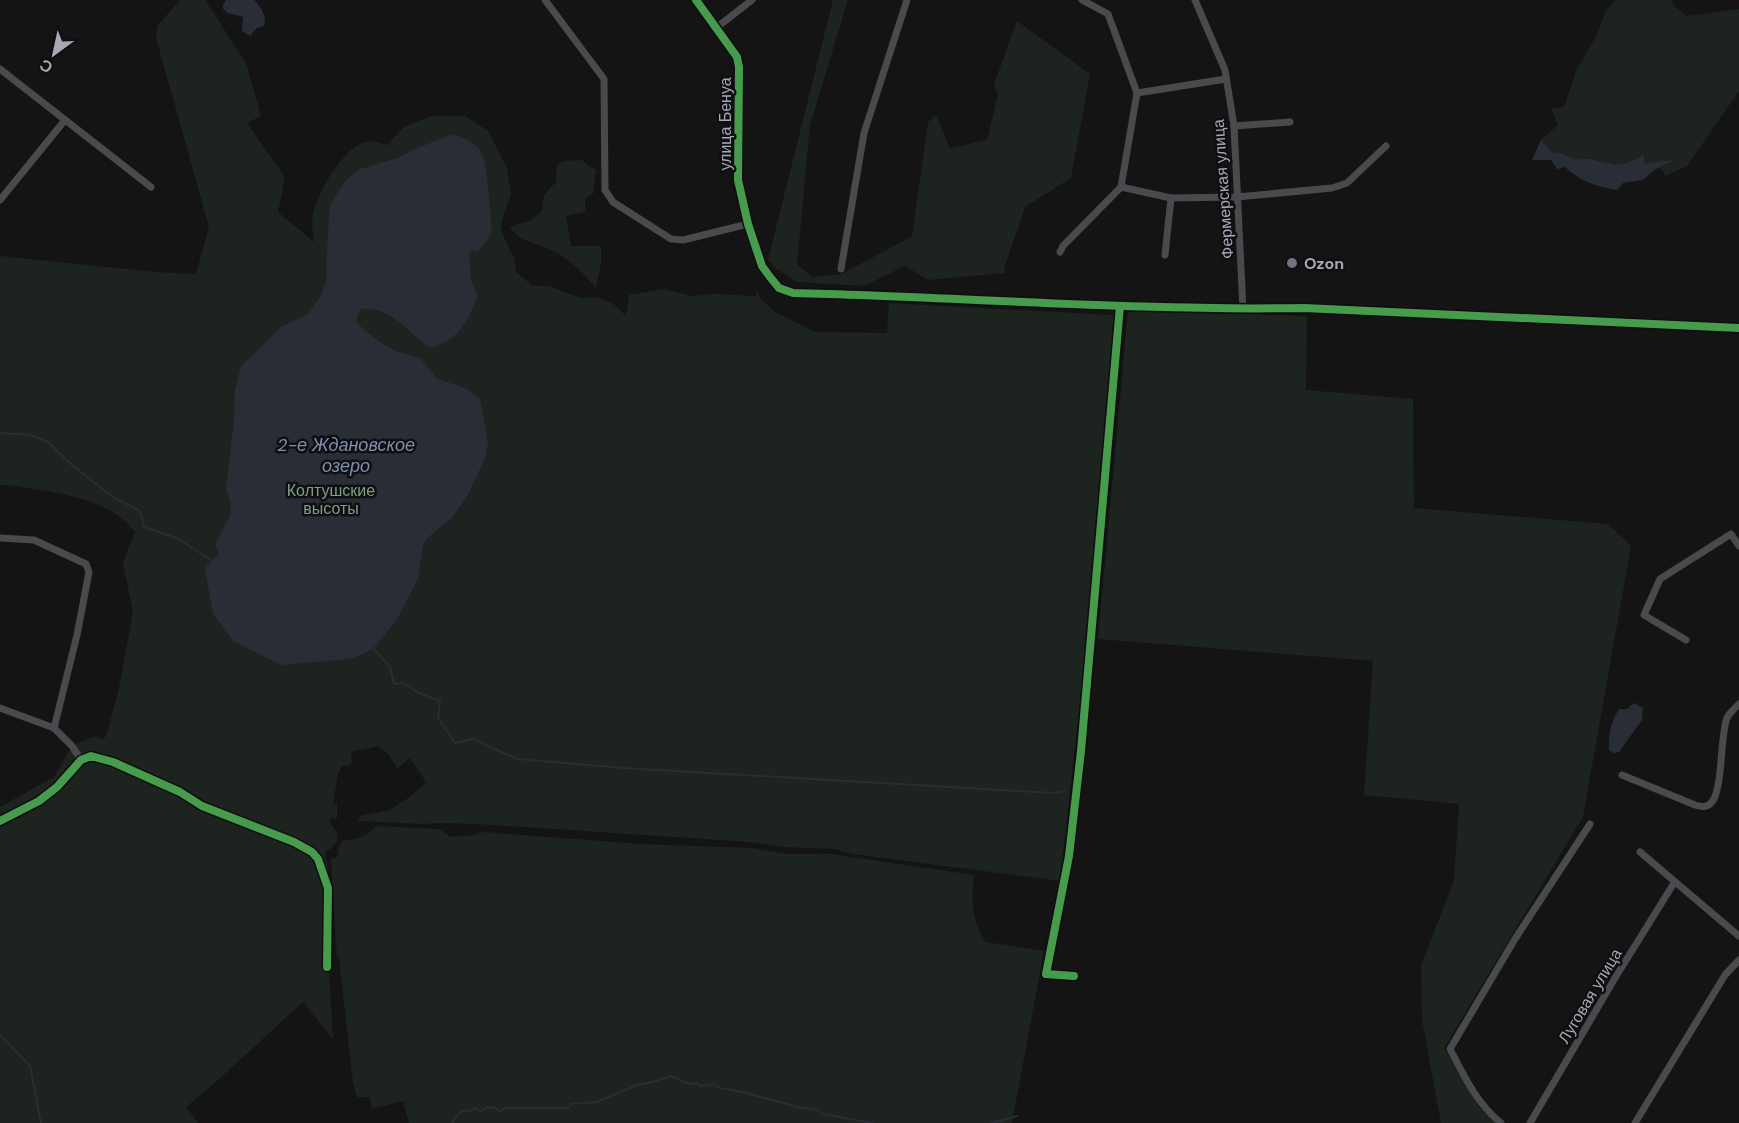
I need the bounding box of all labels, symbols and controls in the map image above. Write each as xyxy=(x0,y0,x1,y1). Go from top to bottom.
north arrow xyxy=(24,24,84,84)
text: С xyxy=(35,54,57,78)
street label: улица Бенуа xyxy=(715,77,736,171)
street label: Фермерская улица xyxy=(1208,118,1238,260)
place label: Ozon xyxy=(1304,253,1344,274)
marker: Ozon xyxy=(1285,256,1299,270)
water label: 2-е Ждановское озеро xyxy=(277,433,415,478)
park label: Колтушские высоты xyxy=(287,480,375,519)
street label: Луговая улица xyxy=(1553,945,1627,1047)

